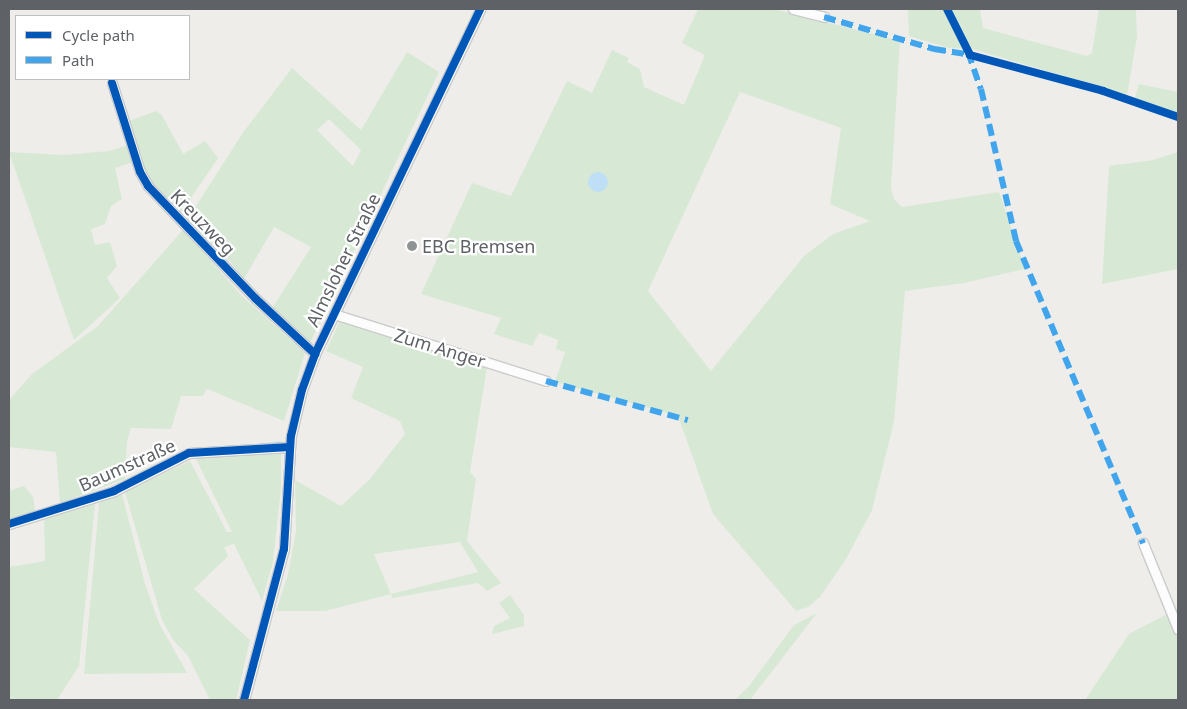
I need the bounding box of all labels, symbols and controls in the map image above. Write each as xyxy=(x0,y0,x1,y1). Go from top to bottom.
legend xyxy=(15,15,190,80)
text: Cycle path xyxy=(62,25,135,45)
text: Path xyxy=(62,50,94,70)
street label: Kreuzweg xyxy=(166,185,240,259)
street label: Almsloher Straße xyxy=(301,190,385,330)
place label: EBC Bremsen xyxy=(422,235,535,257)
marker: EBC Bremsen xyxy=(406,240,418,252)
street label: Zum Anger xyxy=(392,324,488,372)
street label: Baumstraße xyxy=(75,434,179,496)

